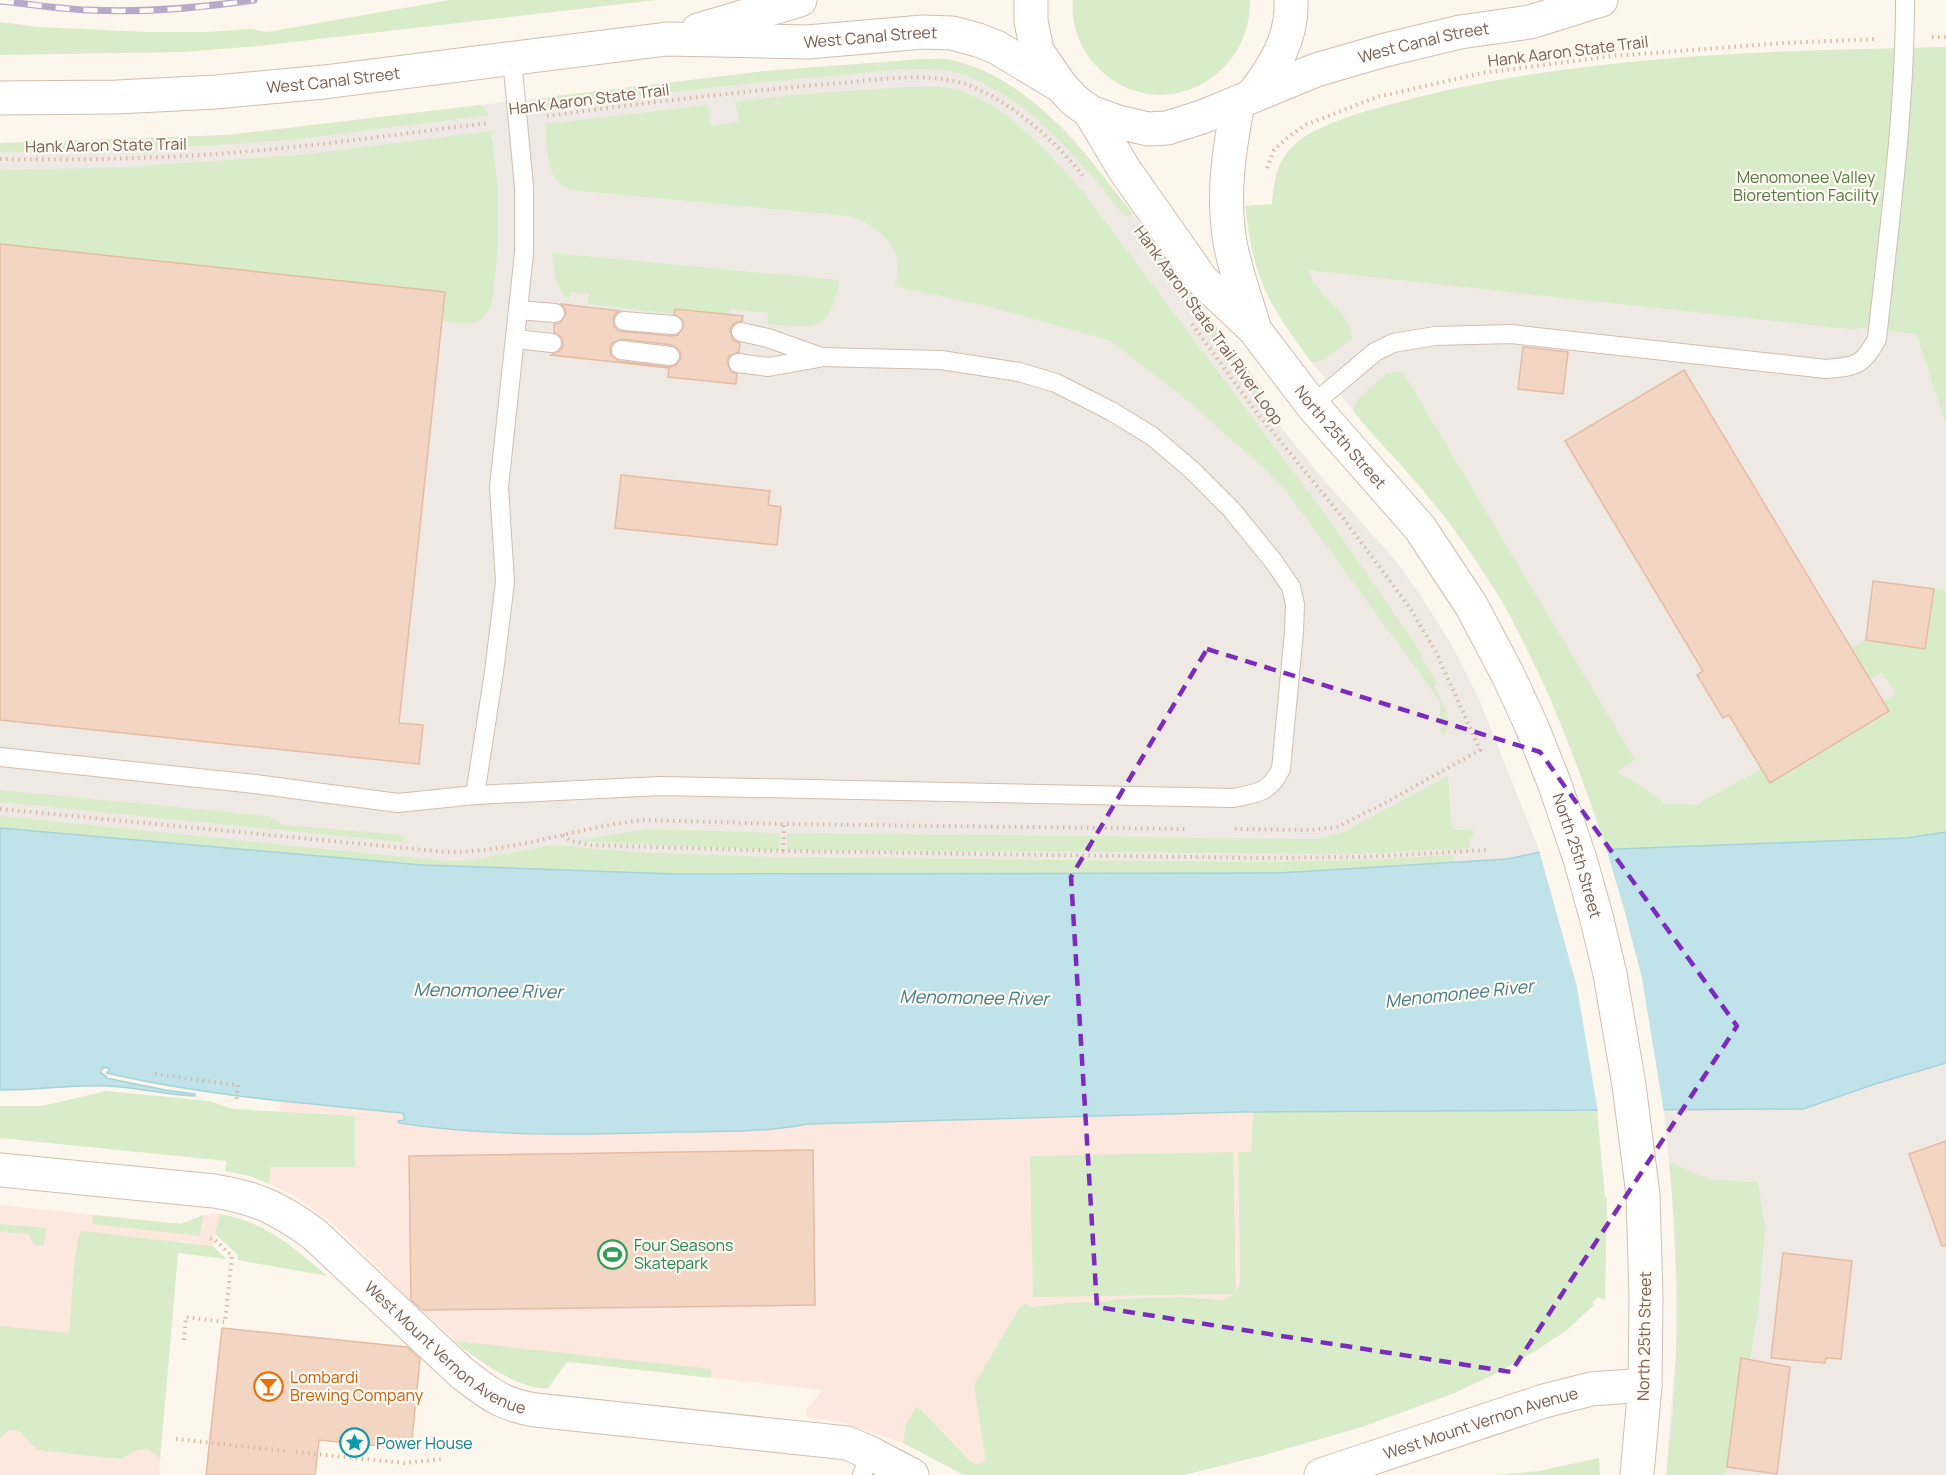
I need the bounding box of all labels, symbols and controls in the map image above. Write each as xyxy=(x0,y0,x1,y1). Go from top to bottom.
street label: West Canal Street xyxy=(1355,17,1491,68)
street label: West Canal Street xyxy=(803,21,938,53)
street label: Hank Aaron State Trail xyxy=(1486,30,1650,72)
street label: West Canal Street xyxy=(266,62,401,98)
street label: Hank Aaron State Trail xyxy=(507,78,671,120)
street label: Hank Aaron State Trail xyxy=(25,133,187,157)
park label: Menomonee Valley Bioretention Facility xyxy=(1733,166,1880,206)
street label: Hank Aaron State Trail River Loop xyxy=(1129,221,1289,429)
street label: North 25th Street xyxy=(1290,381,1391,493)
street label: North 25th Street xyxy=(1547,790,1607,921)
water label: Menomonee River xyxy=(1384,973,1537,1013)
water label: Menomonee River xyxy=(413,977,565,1003)
water label: Menomonee River xyxy=(899,984,1051,1010)
place label: Four Seasons Skatepark xyxy=(634,1234,733,1274)
sports icon: Four Seasons Skatepark xyxy=(597,1238,629,1270)
street label: North 25th Street xyxy=(1632,1271,1656,1401)
street label: West Mount Vernon Avenue xyxy=(360,1276,528,1419)
place label: Lombardi Brewing Company xyxy=(290,1366,424,1406)
bar icon: Lombardi Brewing Company xyxy=(253,1370,285,1402)
street label: West Mount Vernon Avenue xyxy=(1381,1382,1580,1465)
place icon: Power House xyxy=(339,1427,371,1459)
place label: Power House xyxy=(376,1432,473,1454)

